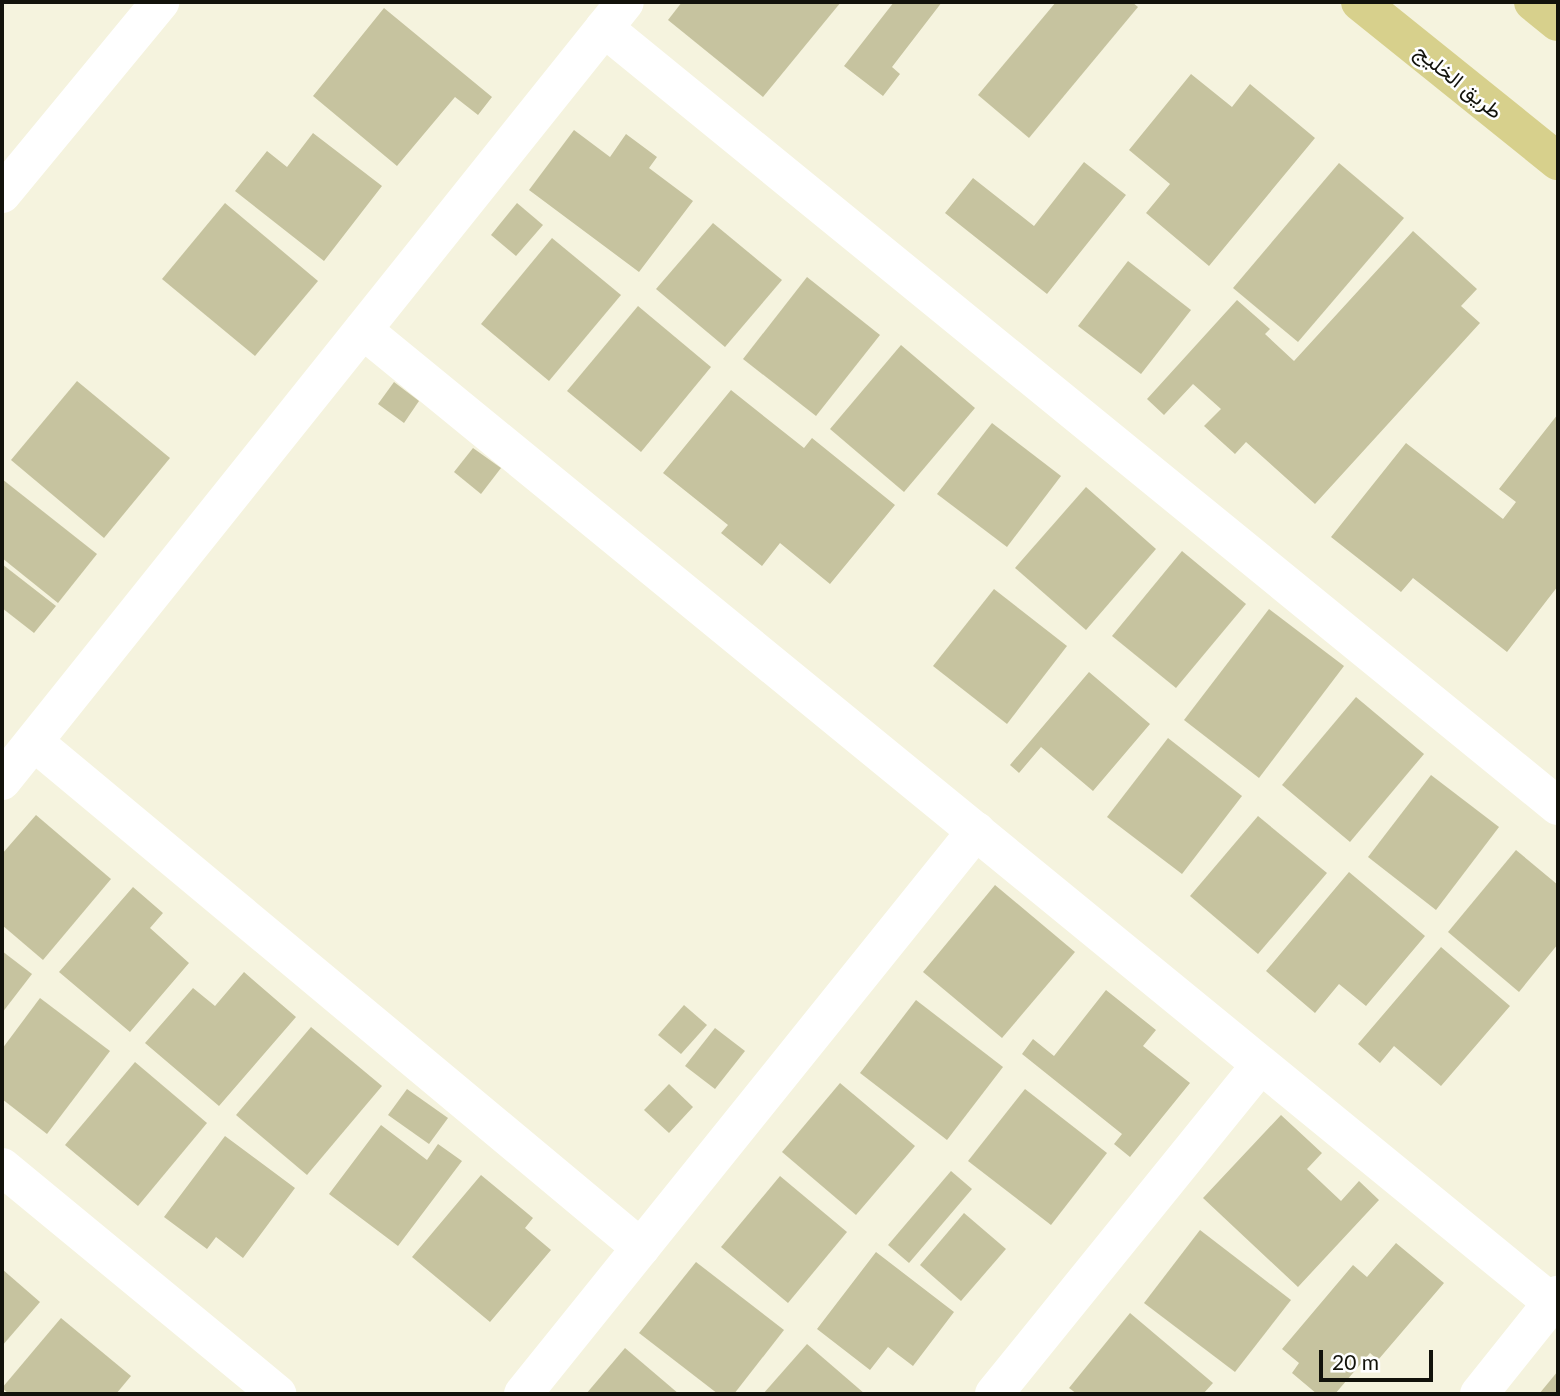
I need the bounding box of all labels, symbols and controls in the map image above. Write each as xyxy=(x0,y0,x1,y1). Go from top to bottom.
street label: طريق الخليج xyxy=(1410,38,1508,124)
scale bar xyxy=(1322,1336,1436,1380)
text: 20 m xyxy=(1332,1349,1379,1374)

